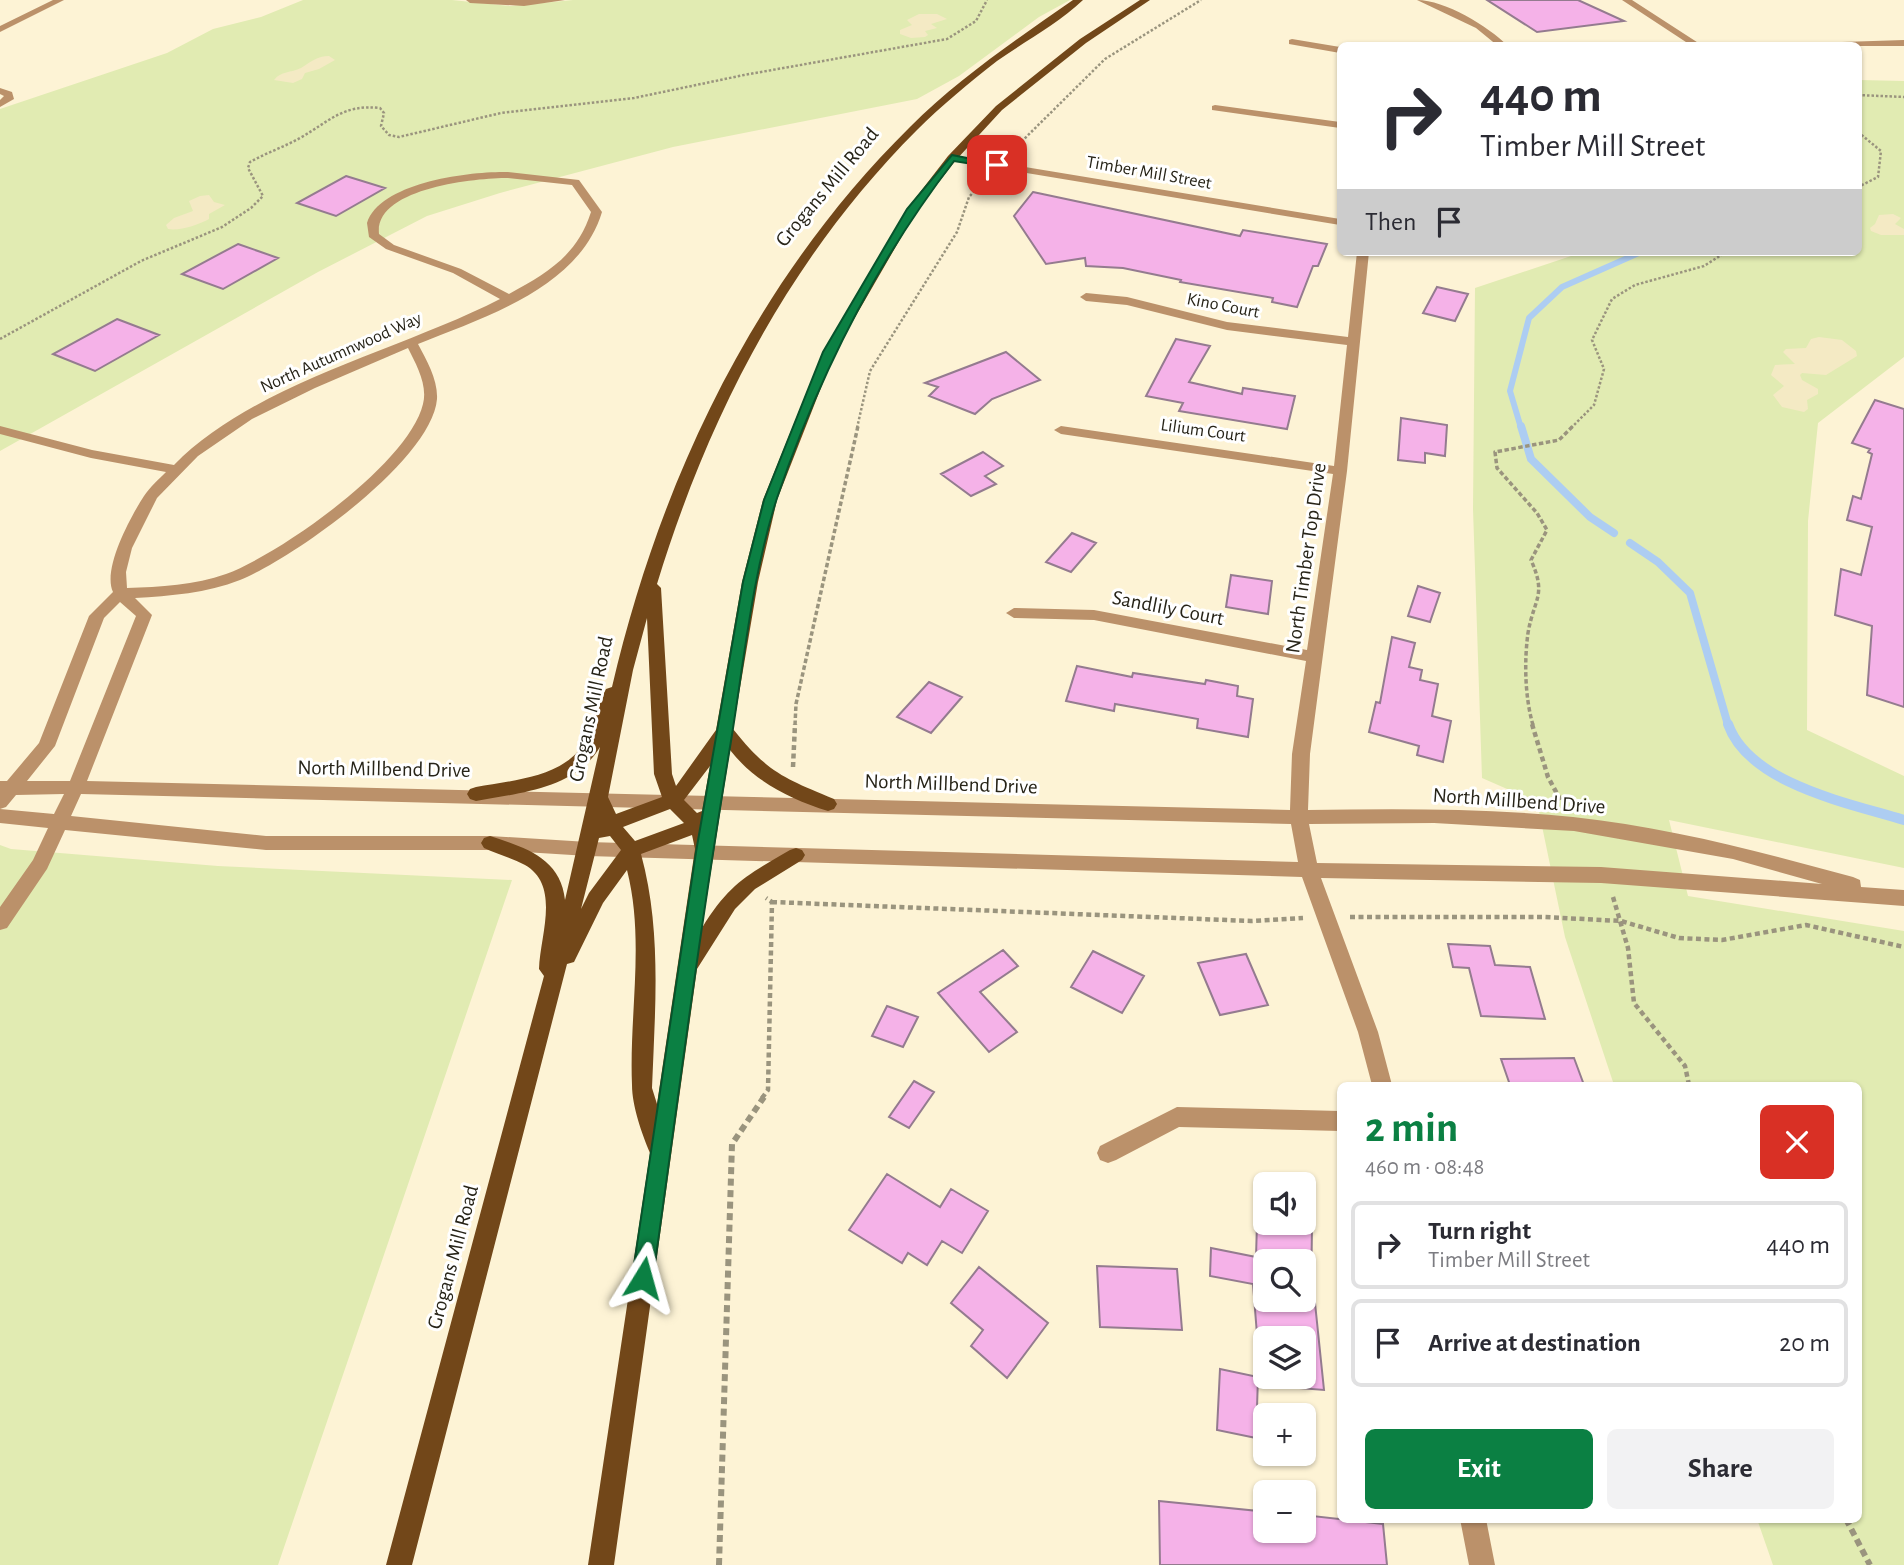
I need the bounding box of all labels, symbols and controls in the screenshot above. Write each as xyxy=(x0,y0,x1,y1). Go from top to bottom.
icon: right xyxy=(1365,70,1456,161)
text: 440 m xyxy=(1480,72,1602,121)
street label: Grogans Mill Road xyxy=(771,123,883,250)
text: Timber Mill Street xyxy=(1480,130,1705,162)
pin xyxy=(967,135,1027,195)
icon: arrive xyxy=(978,146,1016,184)
street label: Timber Mill Street xyxy=(1085,153,1213,193)
icon: arrive xyxy=(1430,203,1468,241)
text: Then xyxy=(1365,209,1416,235)
street label: Kino Court xyxy=(1185,290,1261,322)
street label: North Autumnwood Way xyxy=(258,309,425,397)
street label: Lilium Court xyxy=(1159,416,1247,446)
street label: North Timber Top Drive xyxy=(1282,462,1330,654)
street label: Sandlily Court xyxy=(1110,587,1226,629)
street label: Grogans Mill Road xyxy=(565,634,617,784)
street label: North Millbend Drive xyxy=(297,757,471,781)
street label: North Millbend Drive xyxy=(864,770,1038,798)
street label: North Millbend Drive xyxy=(1432,784,1606,818)
button: close xyxy=(1760,1105,1834,1179)
text: 2 min xyxy=(1365,1107,1458,1149)
text: 460 m · 08:48 xyxy=(1365,1156,1484,1179)
map controls xyxy=(1253,1172,1316,1543)
button: sound xyxy=(1253,1172,1316,1235)
street label: Grogans Mill Road xyxy=(424,1183,482,1331)
text: Turn right xyxy=(1428,1218,1531,1244)
icon: right xyxy=(1369,1226,1407,1264)
text: 440 m xyxy=(1766,1232,1830,1258)
position arrow xyxy=(606,1241,680,1315)
button: search xyxy=(1253,1249,1316,1312)
text: Timber Mill Street xyxy=(1428,1249,1590,1272)
icon: arrive xyxy=(1369,1324,1407,1362)
button: layers xyxy=(1253,1326,1316,1389)
text: Arrive at destination xyxy=(1428,1330,1641,1356)
text: 20 m xyxy=(1779,1330,1830,1356)
button: + xyxy=(1253,1403,1316,1466)
button: Exit xyxy=(1365,1429,1593,1509)
button: Share xyxy=(1607,1429,1834,1509)
button: − xyxy=(1253,1480,1316,1543)

